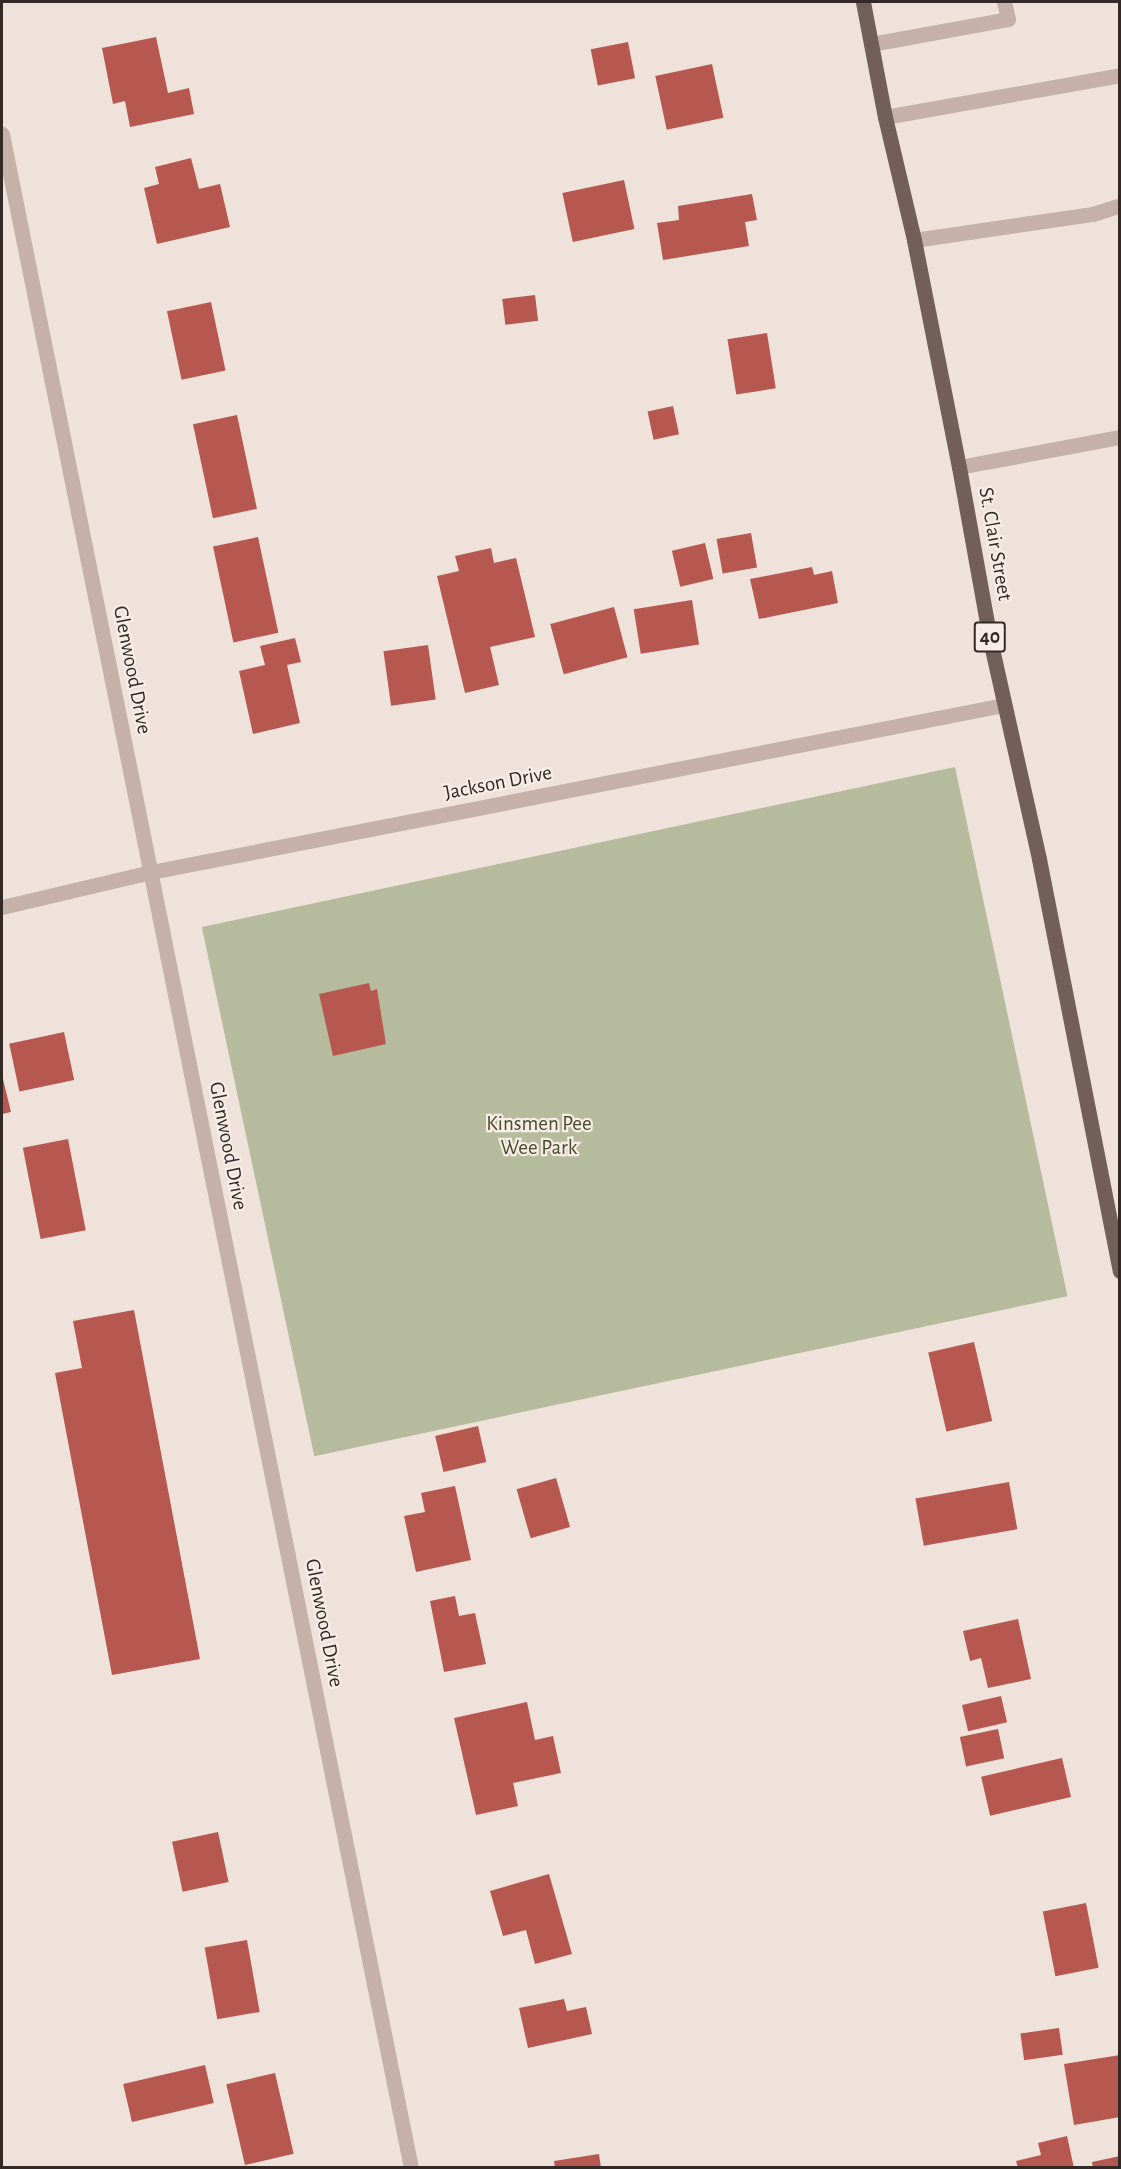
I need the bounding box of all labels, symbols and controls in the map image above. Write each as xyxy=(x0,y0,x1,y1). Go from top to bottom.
street label: St. Clair Street xyxy=(973,485,1017,603)
street label: Glenwood Drive xyxy=(107,604,157,736)
road number: 40 xyxy=(974,620,1006,654)
street label: Jackson Drive xyxy=(442,760,554,806)
street label: Glenwood Drive xyxy=(203,1080,253,1212)
park label: Kinsmen Pee Wee Park xyxy=(486,1111,592,1161)
street label: Glenwood Drive xyxy=(299,1557,349,1689)

